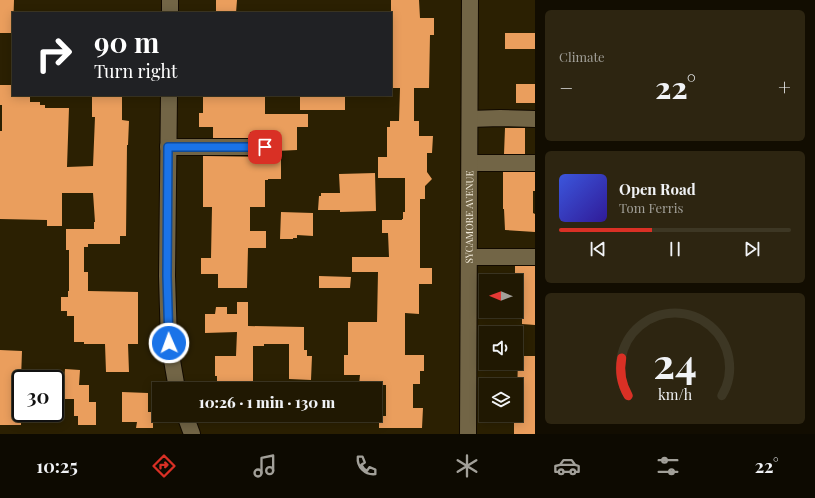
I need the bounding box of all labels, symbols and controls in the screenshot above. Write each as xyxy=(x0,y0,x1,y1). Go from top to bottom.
text: 90 m xyxy=(94,23,159,60)
icon: right xyxy=(28,28,80,80)
text: Climate xyxy=(559,48,605,65)
text: Turn right xyxy=(94,59,177,83)
text: 22° xyxy=(655,67,696,107)
text: − xyxy=(559,72,573,102)
text: + xyxy=(778,72,791,102)
pin xyxy=(248,130,282,164)
icon: arrive xyxy=(254,136,276,158)
street label: SYCAMORE AVENUE xyxy=(462,170,476,264)
text: Open Road xyxy=(619,179,696,199)
text: Tom Ferris xyxy=(619,199,683,216)
icon: previous xyxy=(587,238,609,260)
icon: pause xyxy=(664,238,686,260)
icon: next xyxy=(741,238,763,260)
north arrow xyxy=(479,274,523,318)
map controls xyxy=(479,274,523,422)
position arrow xyxy=(148,322,190,364)
button: sound xyxy=(479,326,523,370)
text: 24 xyxy=(653,334,697,389)
speed limit sign: 30 xyxy=(12,370,64,422)
button: layers xyxy=(479,378,523,422)
text: km/h xyxy=(658,385,693,404)
text: 10:26 · 1 min · 130 m xyxy=(199,392,335,412)
icon: directions xyxy=(150,452,178,480)
icon: music xyxy=(251,452,279,480)
icon: phone xyxy=(352,452,380,480)
icon: climate xyxy=(453,452,481,480)
icon: car xyxy=(553,452,581,480)
icon: filters xyxy=(654,452,682,480)
text: 10:25 xyxy=(36,454,78,478)
text: 22° xyxy=(755,454,779,478)

